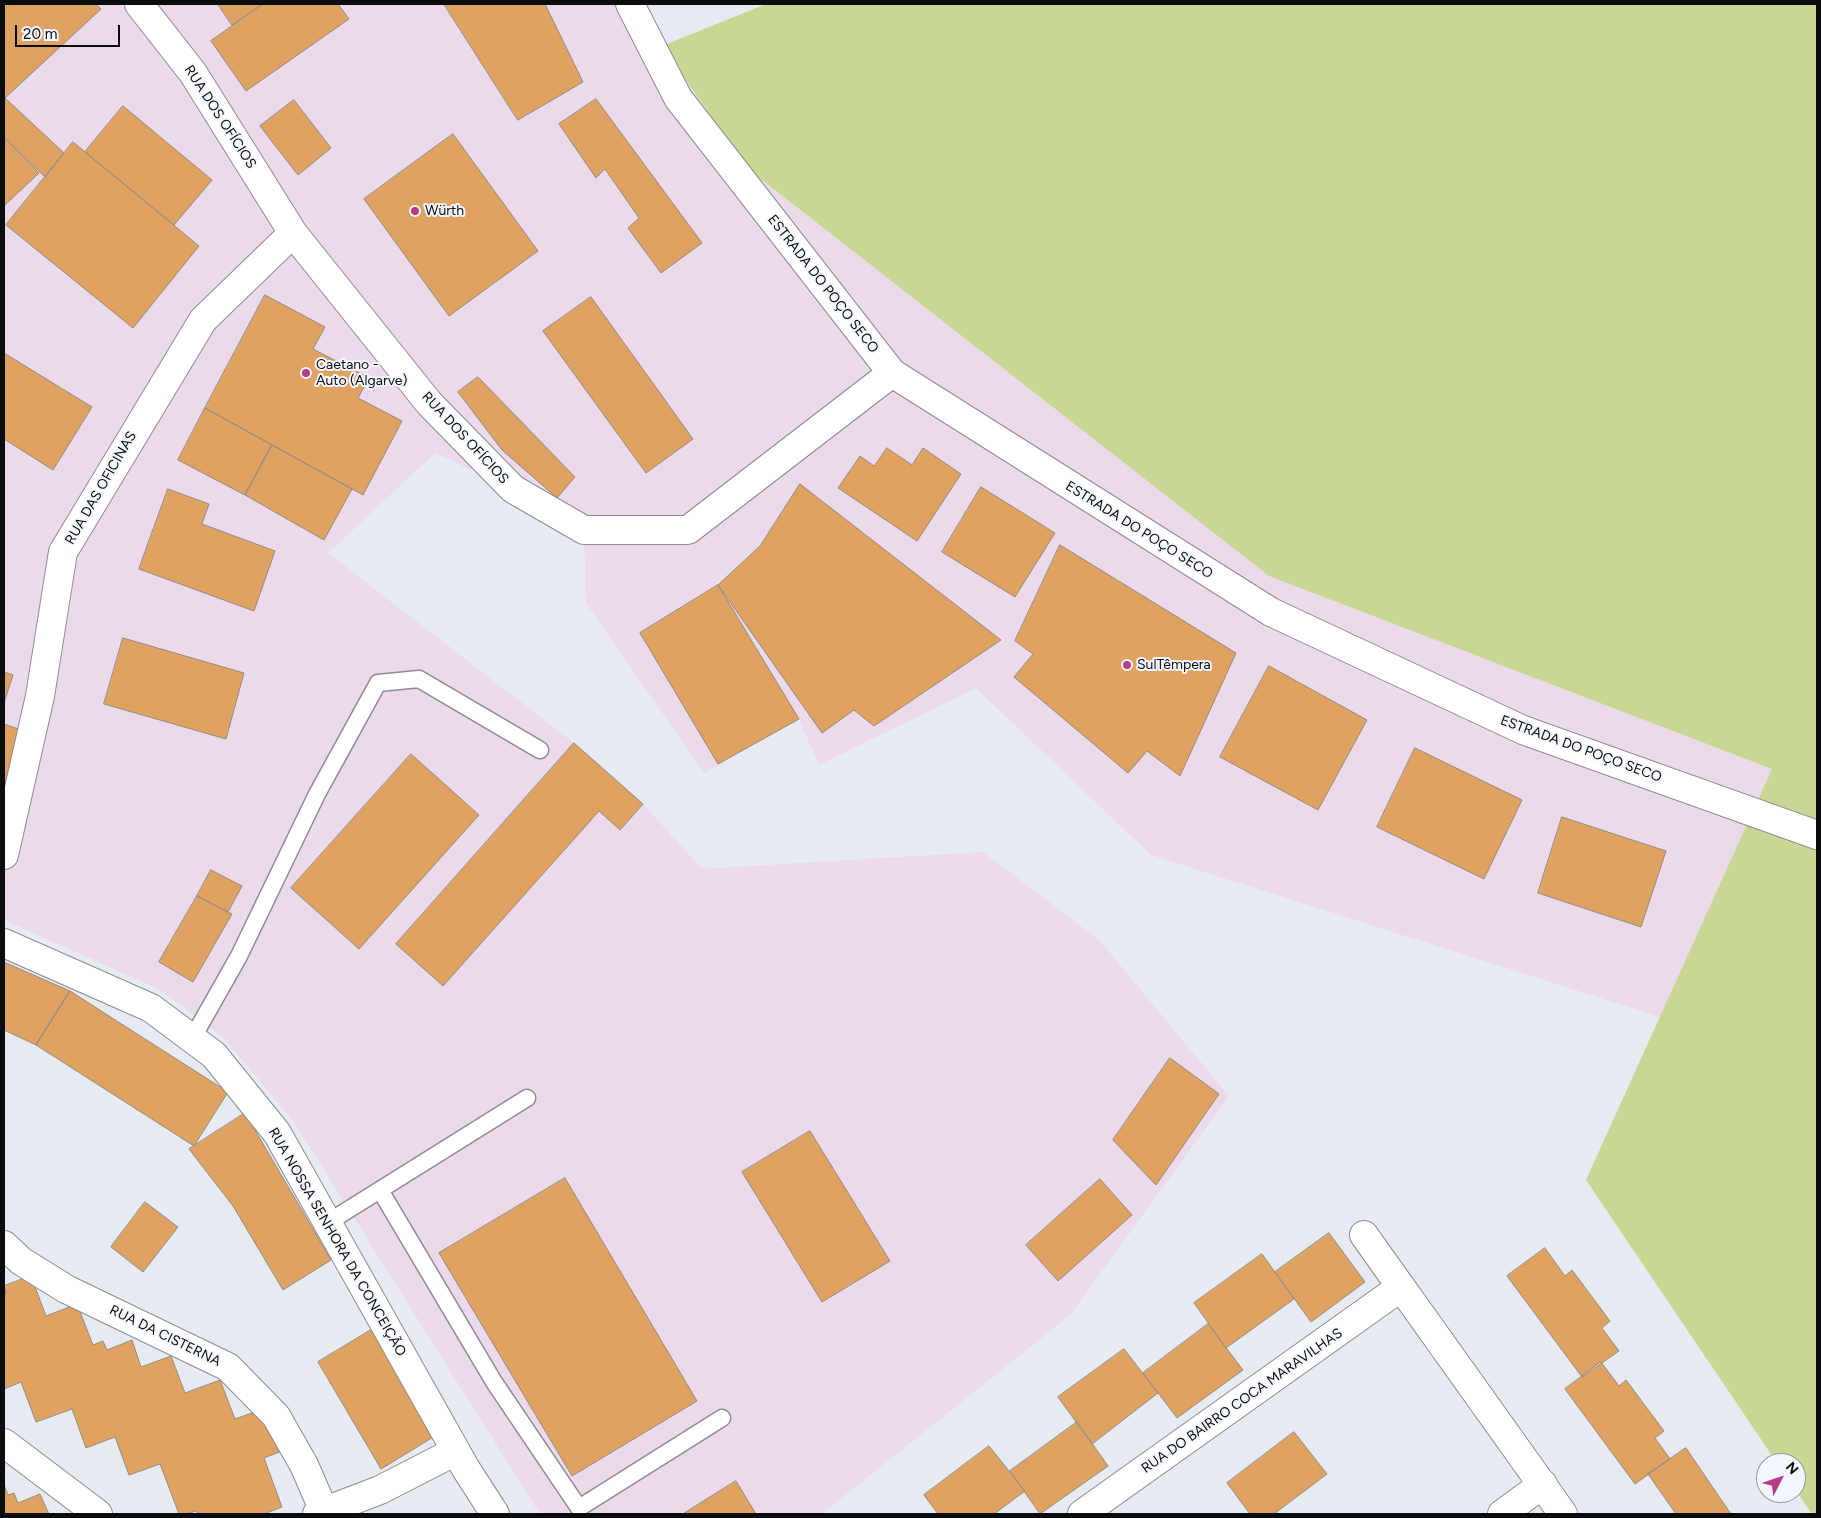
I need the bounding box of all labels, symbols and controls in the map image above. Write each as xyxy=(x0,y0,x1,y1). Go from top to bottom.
scale bar xyxy=(18,15,122,47)
text: 20 m xyxy=(23,25,57,43)
street label: RUA DOS OFÍCIOS xyxy=(180,62,260,172)
place label: Würth xyxy=(425,203,464,219)
marker: Würth xyxy=(409,205,421,217)
street label: ESTRADA DO POÇO SECO xyxy=(764,212,882,356)
place label: Caetano - Auto (Algarve) xyxy=(316,357,407,390)
marker: Caetano - Auto (Algarve) xyxy=(300,367,312,379)
street label: RUA DOS OFÍCIOS xyxy=(418,388,512,488)
street label: RUA DAS OFICINAS xyxy=(62,428,140,548)
street label: ESTRADA DO POÇO SECO xyxy=(1062,478,1216,582)
place label: SulTêmpera xyxy=(1137,657,1211,673)
marker: SulTêmpera xyxy=(1121,659,1133,671)
street label: ESTRADA DO POÇO SECO xyxy=(1498,712,1664,786)
street label: RUA NOSSA SENHORA DA CONCEIÇÃO xyxy=(264,1125,410,1359)
street label: RUA DA CISTERNA xyxy=(107,1302,223,1370)
street label: RUA DO BAIRRO COCA MARAVILHAS xyxy=(1138,1325,1346,1477)
north arrow xyxy=(1756,1453,1806,1503)
text: N xyxy=(1782,1459,1802,1478)

